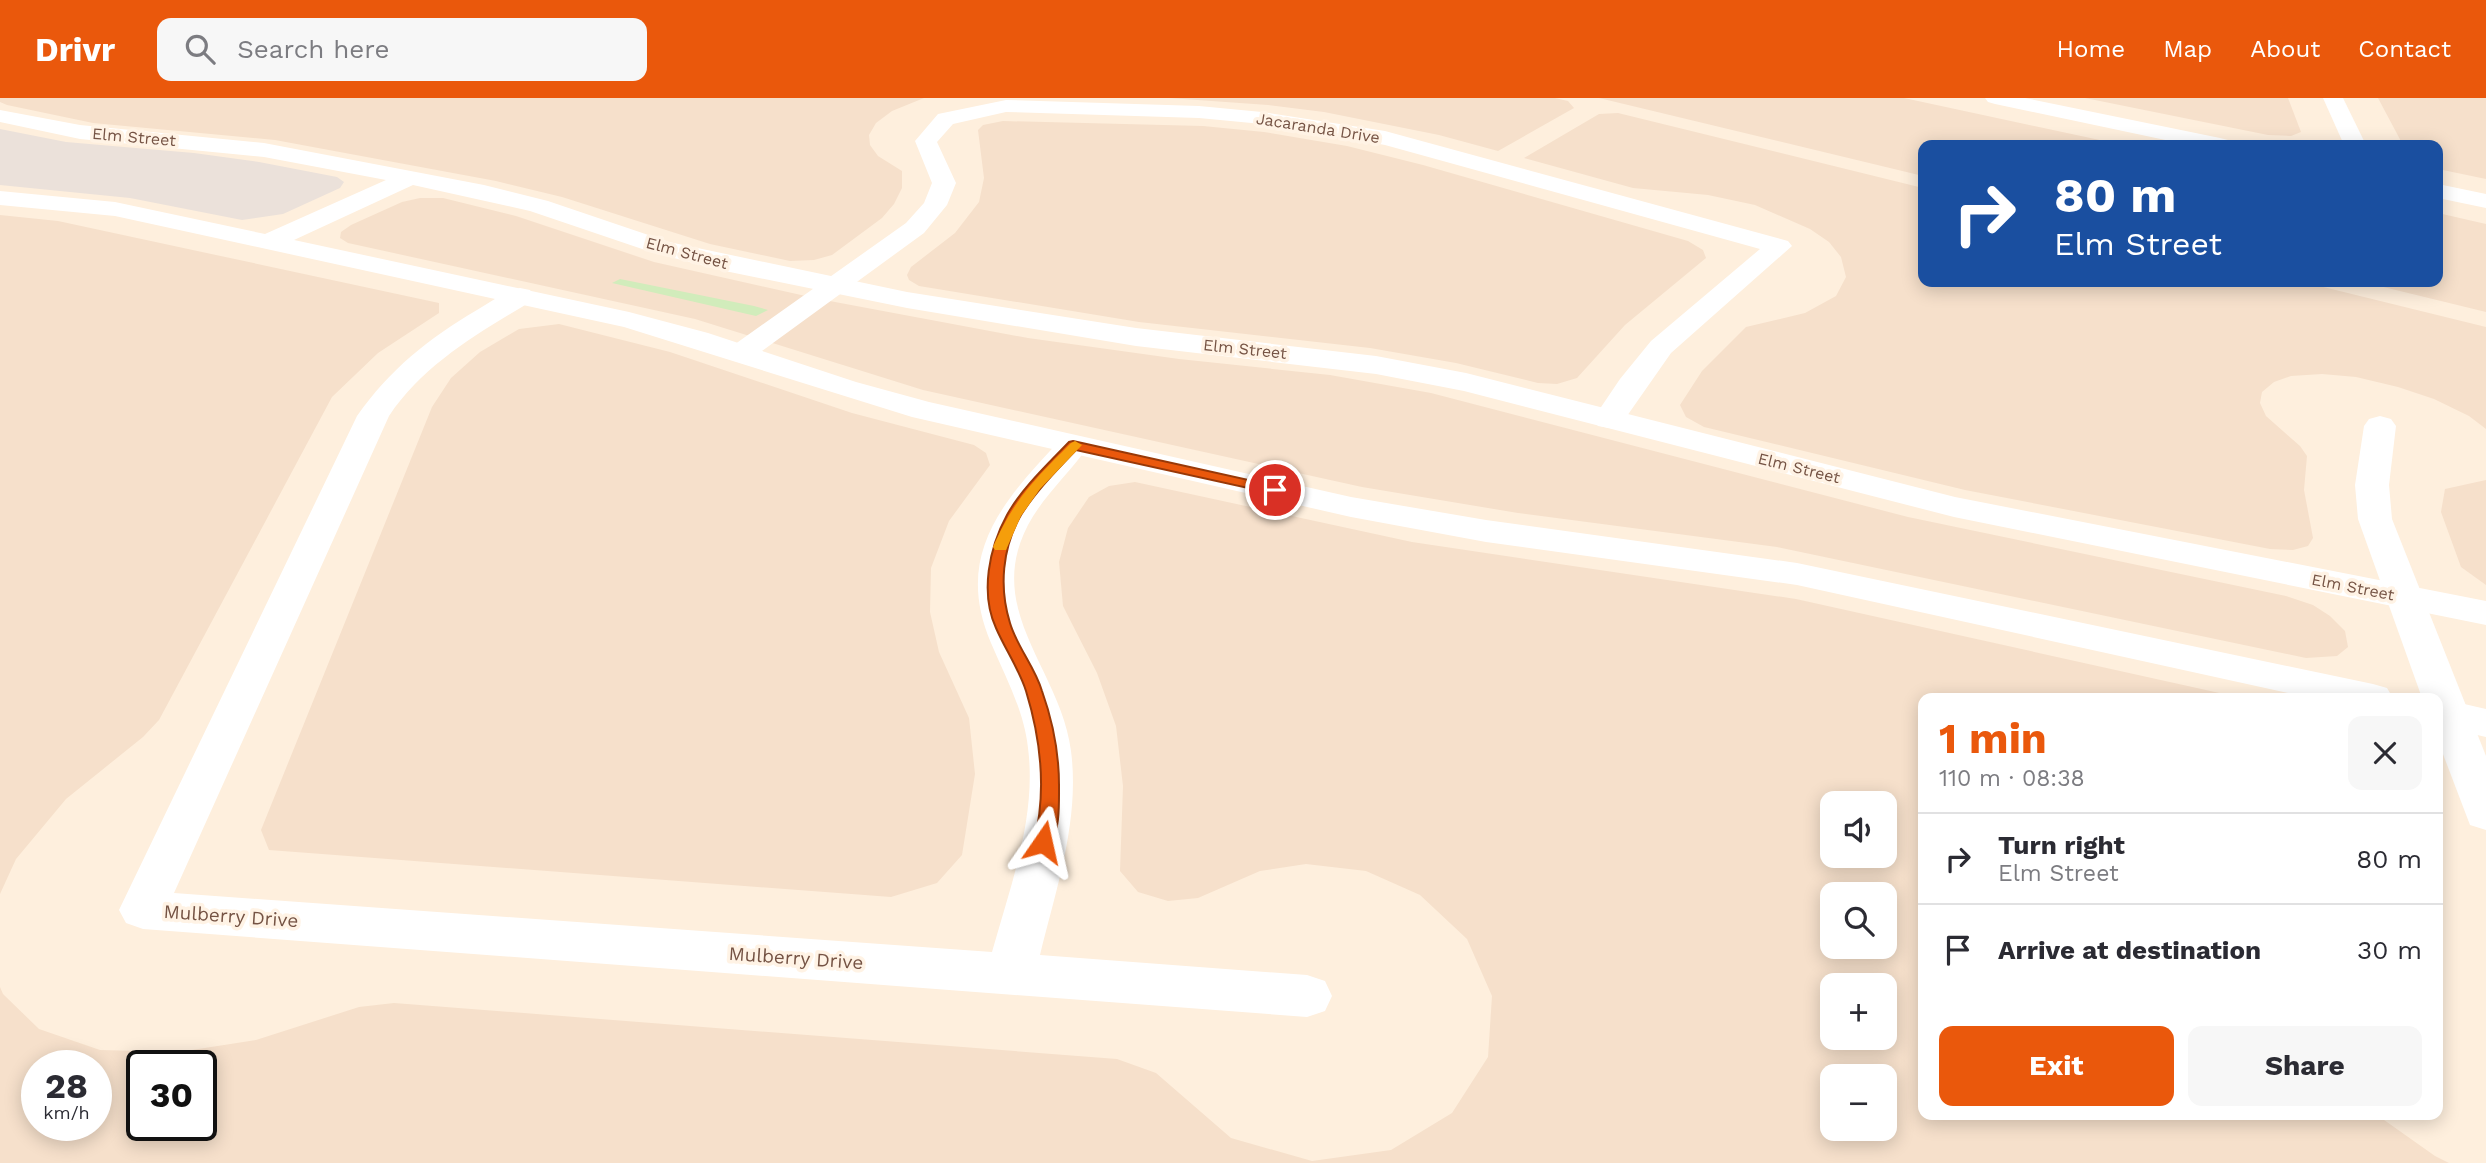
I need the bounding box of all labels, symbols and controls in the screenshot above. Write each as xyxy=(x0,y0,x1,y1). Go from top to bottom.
search box xyxy=(157,18,647,81)
text: Drivr xyxy=(35,30,115,69)
icon: search xyxy=(181,30,219,68)
text: Search here xyxy=(237,34,390,64)
text: Home xyxy=(2057,35,2125,63)
text: Map xyxy=(2163,35,2212,63)
text: About xyxy=(2250,35,2320,63)
text: Contact xyxy=(2358,35,2451,63)
street label: Jacaranda Drive xyxy=(1255,109,1381,147)
street label: Elm Street xyxy=(91,124,177,150)
text: 80 m xyxy=(2054,166,2176,224)
icon: right xyxy=(1939,168,2030,259)
text: Elm Street xyxy=(2054,225,2222,263)
street label: Elm Street xyxy=(644,233,730,273)
street label: Elm Street xyxy=(1202,335,1288,363)
street label: Elm Street xyxy=(1756,449,1842,487)
pin xyxy=(1245,460,1305,520)
icon: arrive xyxy=(1256,471,1294,509)
street label: Elm Street xyxy=(2310,570,2396,604)
text: 1 min xyxy=(1939,714,2047,763)
button: close xyxy=(2348,716,2422,790)
text: 110 m · 08:38 xyxy=(1939,765,2085,792)
map controls xyxy=(1820,791,1897,1141)
button: sound xyxy=(1820,791,1897,868)
position arrow xyxy=(1006,805,1080,879)
text: Turn right xyxy=(1998,830,2125,860)
icon: right xyxy=(1939,840,1977,878)
text: 80 m xyxy=(2356,844,2422,874)
text: Elm Street xyxy=(1998,860,2119,887)
button: search xyxy=(1820,882,1897,959)
street label: Mulberry Drive xyxy=(163,900,299,932)
icon: arrive xyxy=(1939,931,1977,969)
text: Arrive at destination xyxy=(1998,935,2261,965)
text: 30 m xyxy=(2357,935,2422,965)
street label: Mulberry Drive xyxy=(728,942,864,974)
button: + xyxy=(1820,973,1897,1050)
button: Exit xyxy=(1939,1026,2174,1106)
button: Share xyxy=(2188,1026,2422,1106)
speed limit sign: 30 xyxy=(126,1050,217,1141)
button: − xyxy=(1820,1064,1897,1141)
text: 28 xyxy=(45,1065,88,1107)
text: km/h xyxy=(43,1102,90,1123)

